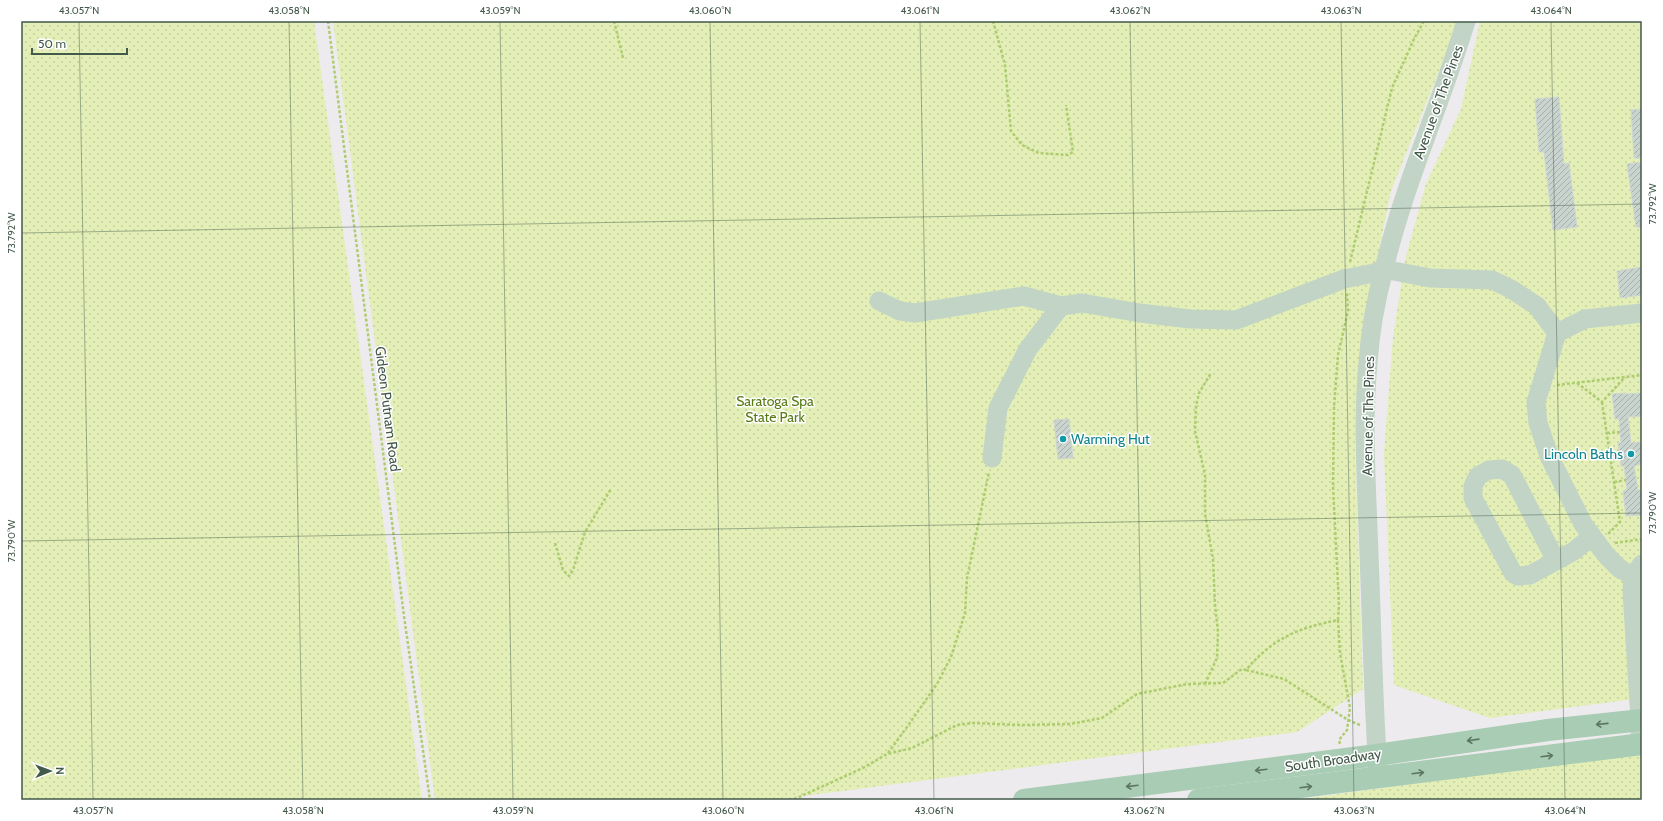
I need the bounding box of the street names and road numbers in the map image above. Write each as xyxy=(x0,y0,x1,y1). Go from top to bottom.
street label: Avenue of The Pines xyxy=(1409,42,1467,161)
street label: Gideon Putnam Road xyxy=(371,345,405,473)
street label: Avenue of The Pines xyxy=(1358,356,1378,476)
street label: South Broadway xyxy=(1284,744,1382,776)

